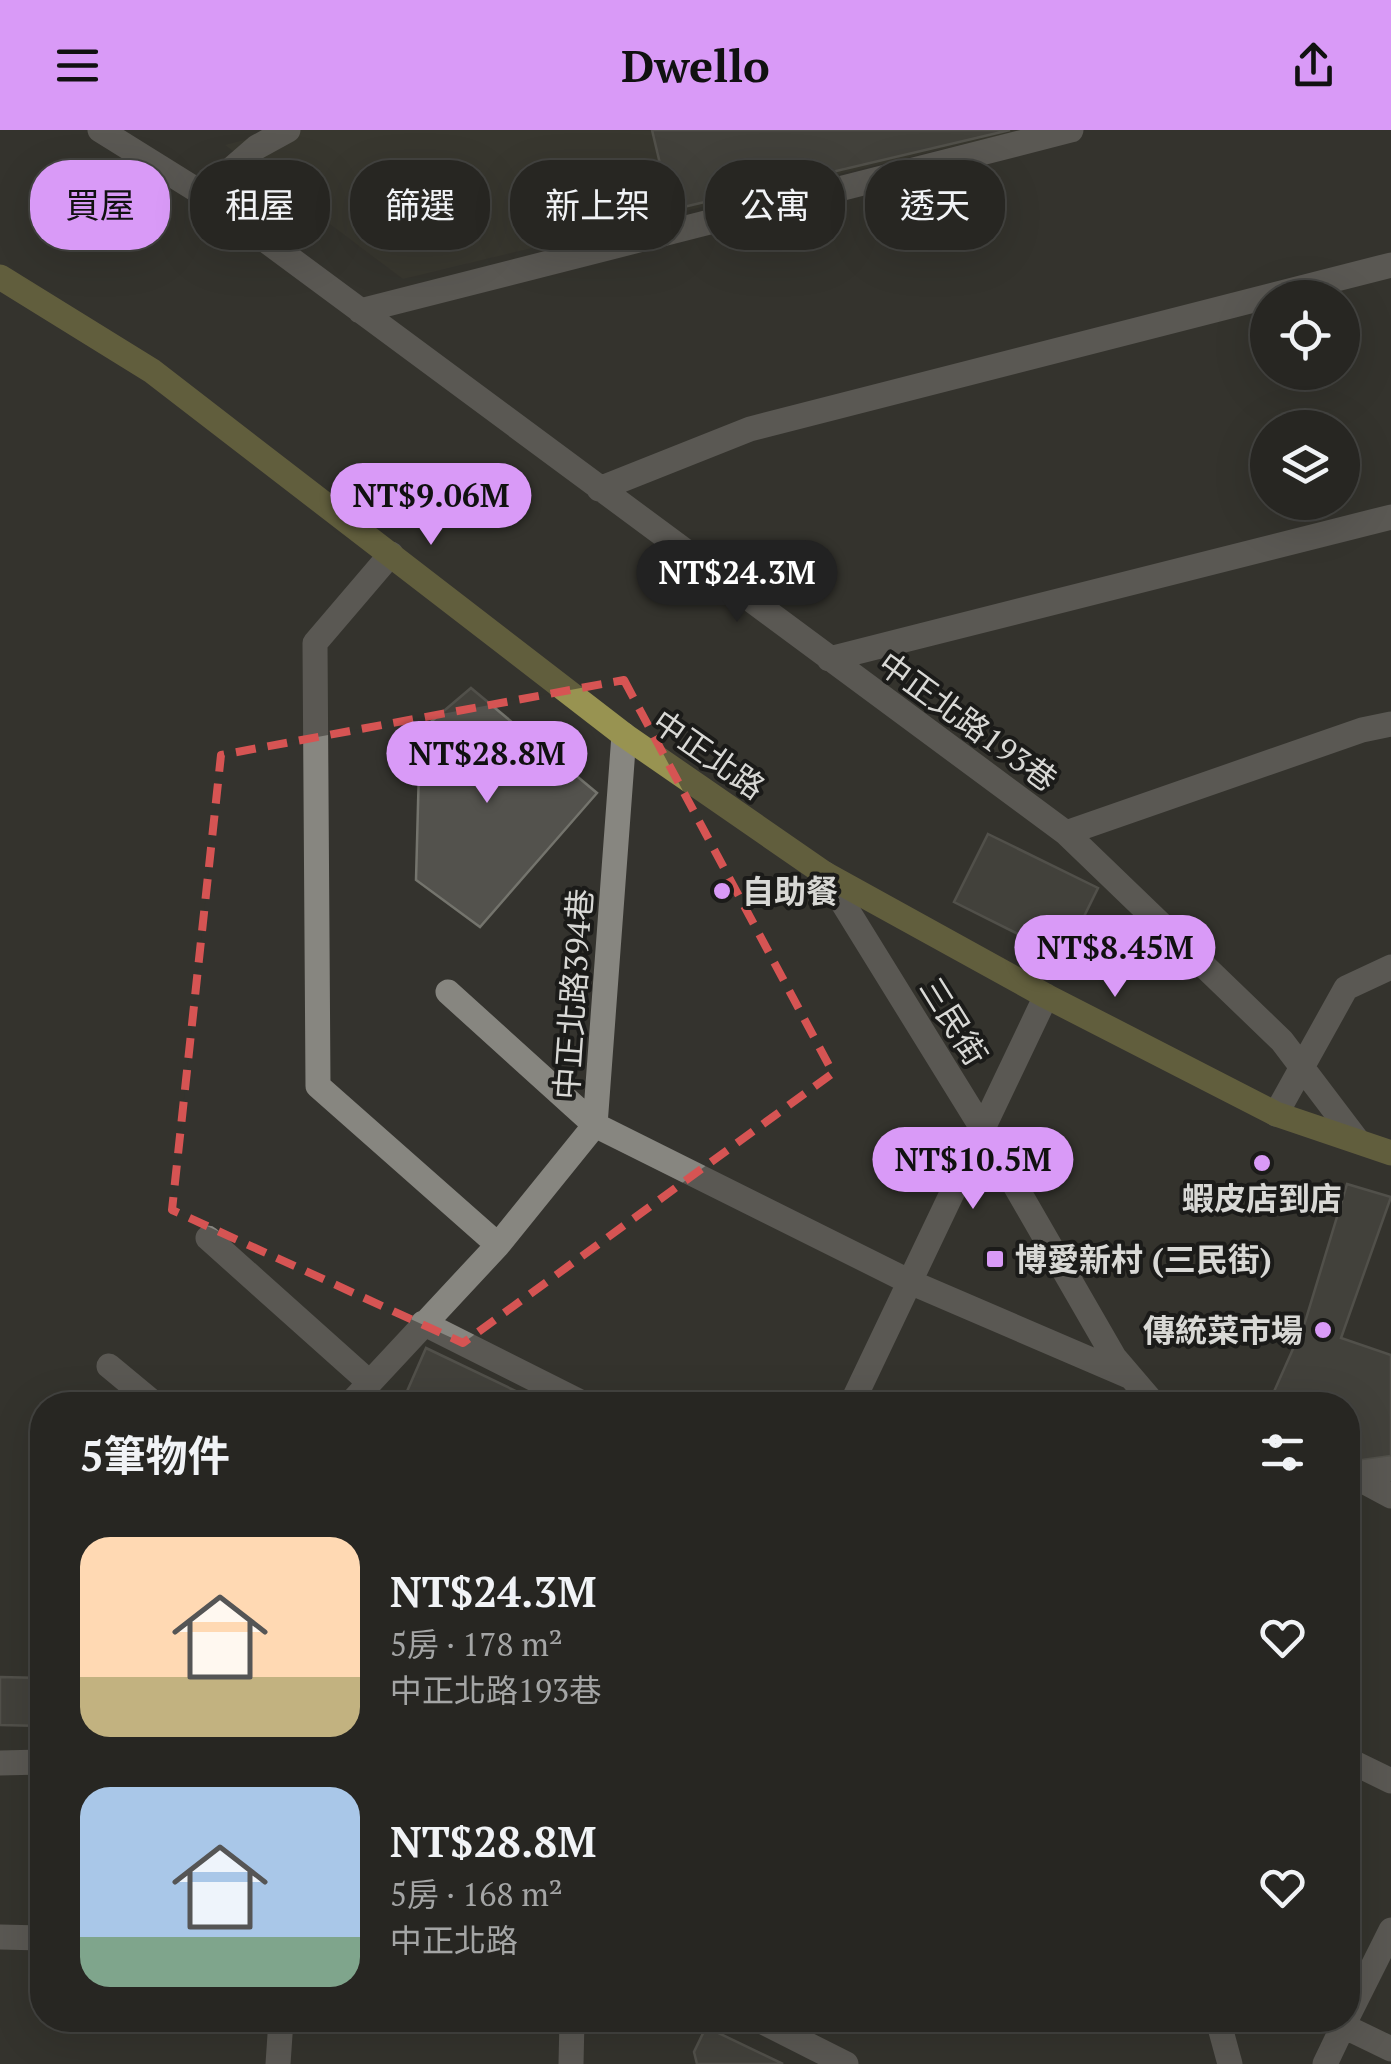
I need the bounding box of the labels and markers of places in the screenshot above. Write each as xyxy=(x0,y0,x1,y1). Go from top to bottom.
pin: NT$9.06M xyxy=(328,463,534,548)
pin: NT$24.3M xyxy=(634,540,840,625)
pin: NT$28.8M xyxy=(384,721,590,806)
place label: 自助餐 xyxy=(742,870,838,912)
marker: 自助餐 xyxy=(711,880,733,902)
pin: NT$8.45M xyxy=(1012,915,1218,1000)
pin: NT$10.5M xyxy=(870,1127,1076,1212)
marker: 蝦皮店到店 xyxy=(1251,1152,1273,1174)
place label: 蝦皮店到店 xyxy=(1182,1177,1342,1219)
place label: 博愛新村 (三民街) xyxy=(1015,1238,1272,1280)
marker: 博愛新村 (三民街) xyxy=(984,1248,1006,1270)
place label: 傳統菜市場 xyxy=(1143,1309,1303,1351)
marker: 傳統菜市場 xyxy=(1312,1319,1334,1341)

